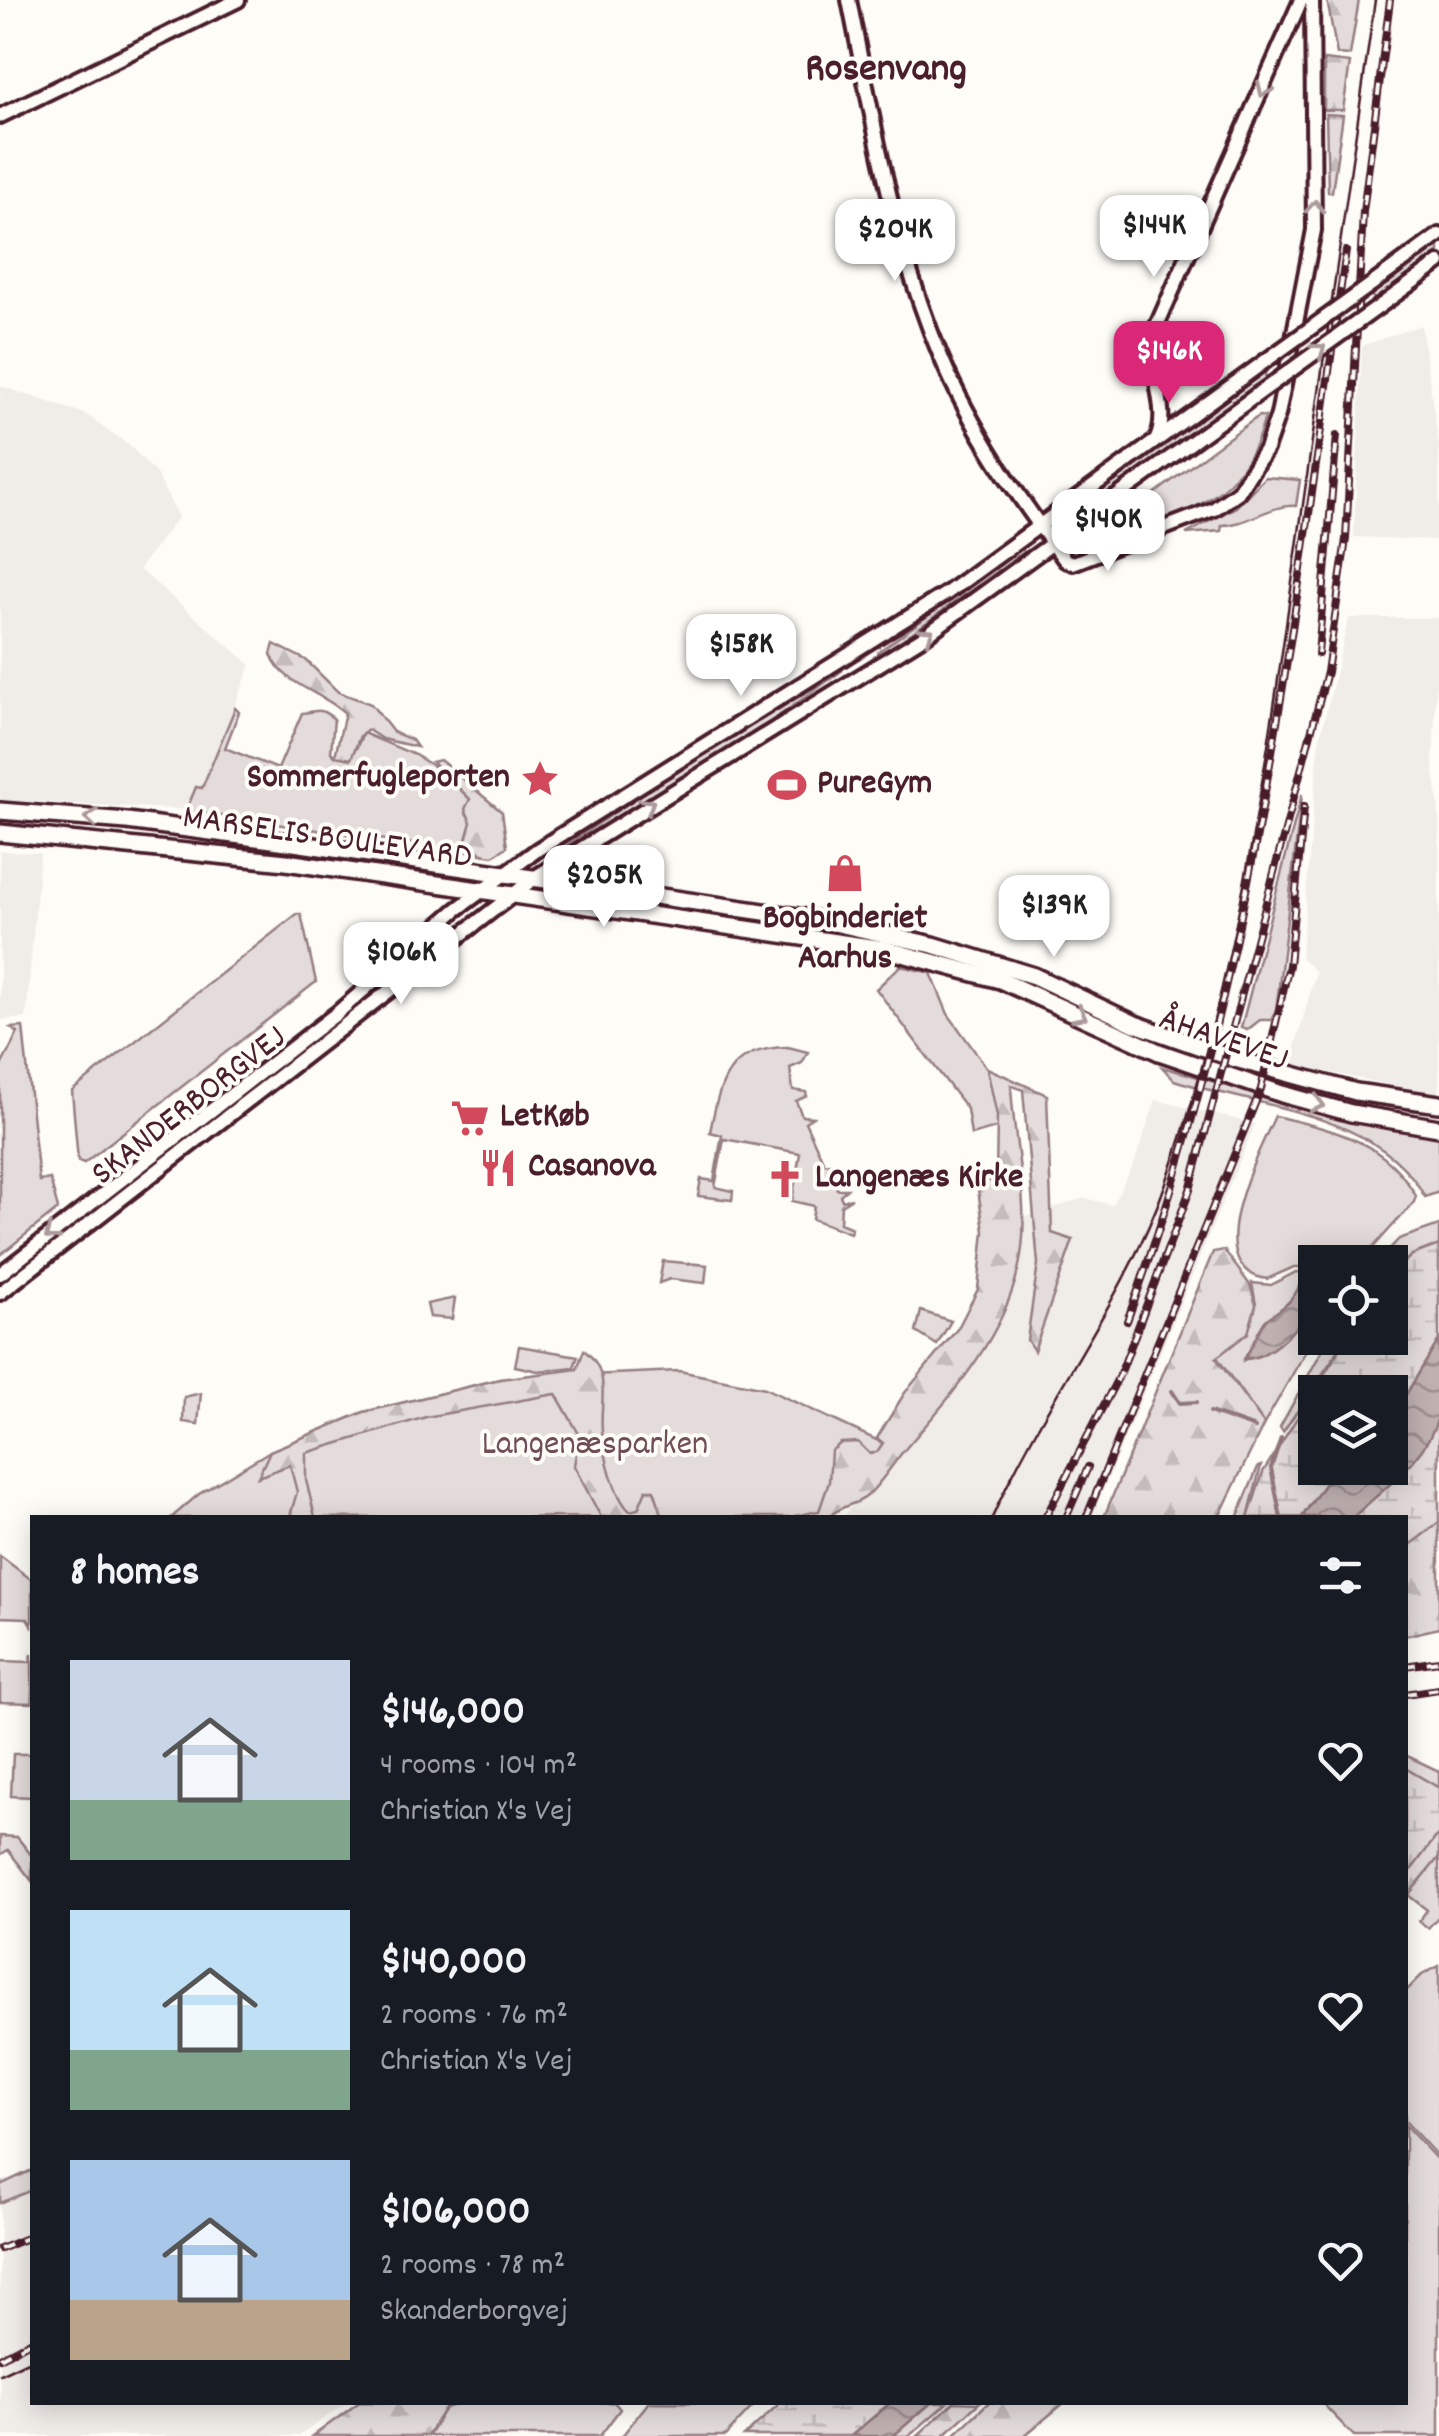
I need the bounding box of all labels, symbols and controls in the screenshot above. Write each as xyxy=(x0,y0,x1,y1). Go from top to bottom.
district label: Rosenvang xyxy=(805,43,967,100)
one-way arrow xyxy=(1256,80,1276,98)
pin: $144K xyxy=(1084,195,1224,280)
one-way arrow xyxy=(1304,198,1325,214)
pin: $204K xyxy=(825,199,965,284)
text: $144K xyxy=(1122,204,1186,250)
text: $204K xyxy=(857,208,933,254)
pin: $146K xyxy=(1099,321,1239,406)
text: $146K xyxy=(1136,330,1202,376)
one-way arrow xyxy=(1308,344,1326,362)
pin: $140K xyxy=(1038,489,1178,574)
text: $140K xyxy=(1074,498,1142,544)
pin: $158K xyxy=(671,614,811,699)
text: $158K xyxy=(708,623,774,669)
one-way arrow xyxy=(915,628,934,646)
place label: Sommerfugleporten xyxy=(247,754,510,804)
place icon: Sommerfugleporten xyxy=(519,758,561,800)
place label: PureGym xyxy=(817,760,932,810)
sports icon: PureGym xyxy=(766,764,808,806)
street label: MARSELIS BOULEVARD xyxy=(179,794,475,884)
one-way arrow xyxy=(637,798,655,817)
one-way arrow xyxy=(83,808,99,829)
pin: $205K xyxy=(534,845,674,930)
shop icon: Bogbinderiet Aarhus xyxy=(824,852,866,894)
text: $205K xyxy=(565,854,643,900)
pin: $139K xyxy=(984,875,1124,960)
text: $139K xyxy=(1021,884,1087,930)
place label: Bogbinderiet Aarhus xyxy=(763,895,927,985)
pin: $106K xyxy=(331,922,471,1007)
text: $106K xyxy=(365,931,437,977)
street label: ÅHAVEVEJ xyxy=(1152,996,1294,1086)
one-way arrow xyxy=(1069,1003,1087,1022)
street label: SKANDERBORGVEJ xyxy=(82,1015,298,1199)
place label: LetKøb xyxy=(500,1093,590,1143)
one-way arrow xyxy=(1309,1093,1326,1114)
supermarket icon: LetKøb xyxy=(449,1097,491,1139)
place label: Casanova xyxy=(528,1143,657,1193)
restaurant icon: Casanova xyxy=(477,1147,519,1189)
place label: Langenæs Kirke xyxy=(815,1154,1023,1204)
church icon: Langenæs Kirke xyxy=(764,1158,806,1200)
one-way arrow xyxy=(44,1223,62,1240)
map controls xyxy=(1298,1245,1408,1485)
button: locate xyxy=(1298,1245,1408,1355)
button: layers xyxy=(1298,1375,1408,1485)
park label: Langenæsparken xyxy=(482,1421,708,1471)
text: 8 homes xyxy=(70,1545,199,1605)
icon: filters xyxy=(1313,1548,1368,1603)
text: $146,000 xyxy=(380,1684,525,1744)
icon: home xyxy=(150,1700,270,1820)
icon: heart xyxy=(1313,1733,1368,1788)
text: 4 rooms · 104 m² xyxy=(380,1744,577,1790)
text: Christian X's Vej xyxy=(380,1790,573,1836)
text: $140,000 xyxy=(380,1934,527,1994)
icon: home xyxy=(150,1950,270,2070)
icon: heart xyxy=(1313,1983,1368,2038)
text: 2 rooms · 76 m² xyxy=(380,1994,568,2040)
text: Christian X's Vej xyxy=(380,2040,573,2086)
text: $106,000 xyxy=(380,2184,531,2244)
icon: home xyxy=(150,2200,270,2320)
icon: heart xyxy=(1313,2233,1368,2288)
text: 2 rooms · 78 m² xyxy=(380,2244,565,2290)
text: Skanderborgvej xyxy=(380,2290,568,2336)

